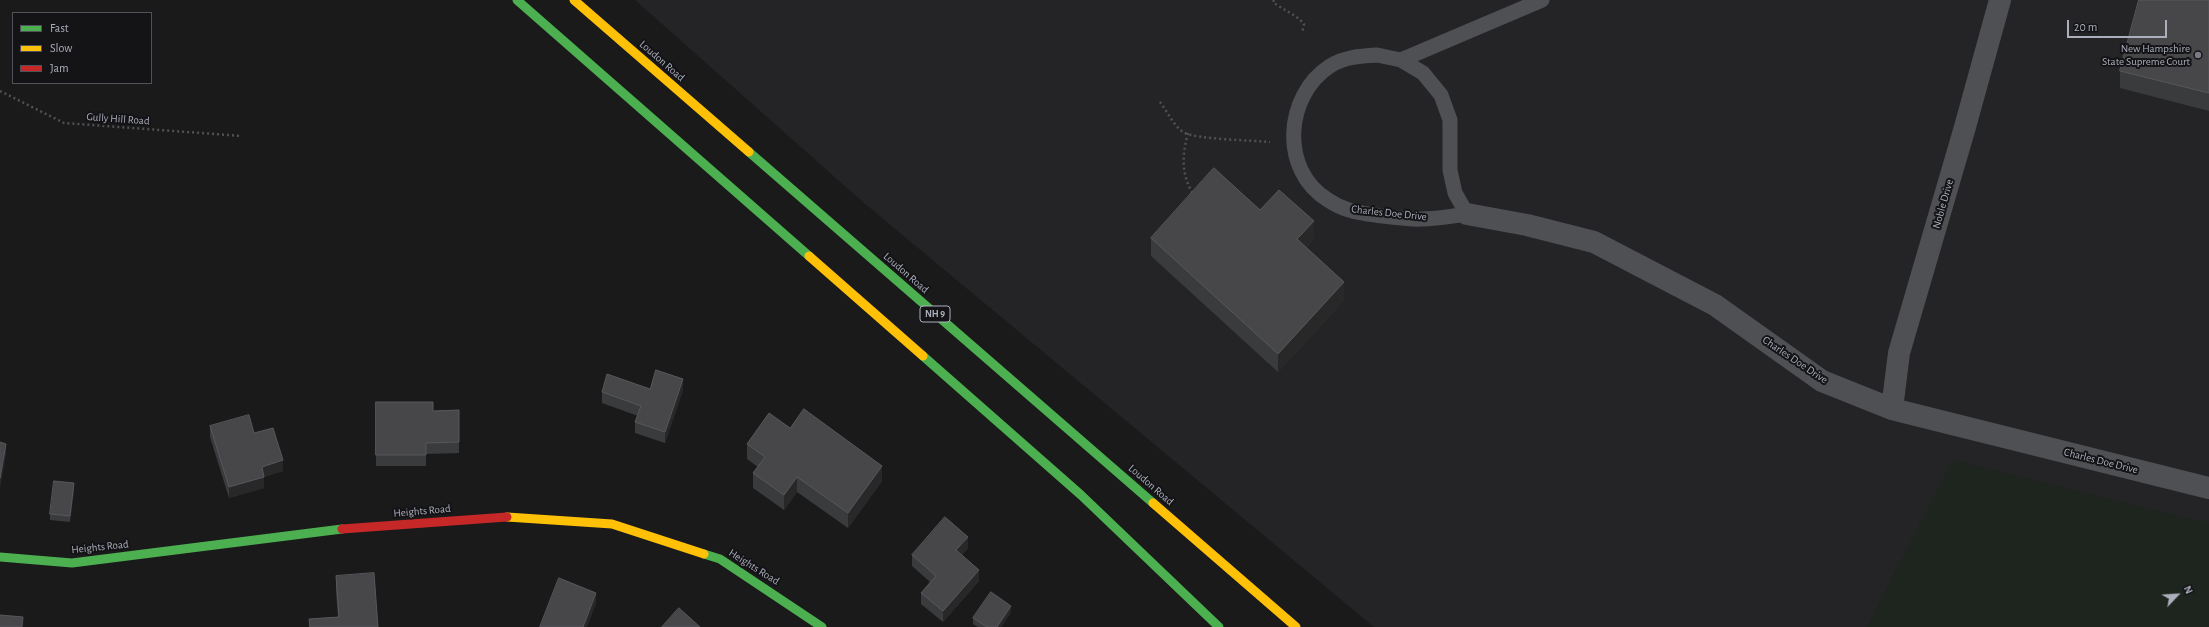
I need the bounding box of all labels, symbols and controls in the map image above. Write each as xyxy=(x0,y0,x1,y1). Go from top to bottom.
legend xyxy=(12,12,152,84)
scale bar xyxy=(2069,12,2169,38)
text: 20 m xyxy=(2074,21,2097,33)
text: Fast xyxy=(50,22,69,34)
street label: Loudon Road xyxy=(637,38,687,84)
text: Slow xyxy=(50,42,72,54)
place label: New Hampshire State Supreme Court xyxy=(2102,42,2190,68)
marker: New Hampshire State Supreme Court xyxy=(2193,50,2203,60)
text: Jam xyxy=(50,62,69,74)
street label: Gully Hill Road xyxy=(86,110,150,128)
street label: Noble Drive xyxy=(1930,178,1956,230)
street label: Charles Doe Drive xyxy=(1351,202,1427,224)
street label: Loudon Road xyxy=(881,250,931,296)
road number: NH 9 xyxy=(920,306,950,322)
street label: Charles Doe Drive xyxy=(1760,333,1830,387)
street label: Charles Doe Drive xyxy=(2063,445,2139,477)
street label: Loudon Road xyxy=(1126,462,1176,508)
street label: Heights Road xyxy=(393,502,451,520)
street label: Heights Road xyxy=(71,537,129,557)
street label: Heights Road xyxy=(726,546,782,588)
north arrow xyxy=(2157,575,2197,615)
text: N xyxy=(2182,584,2195,596)

